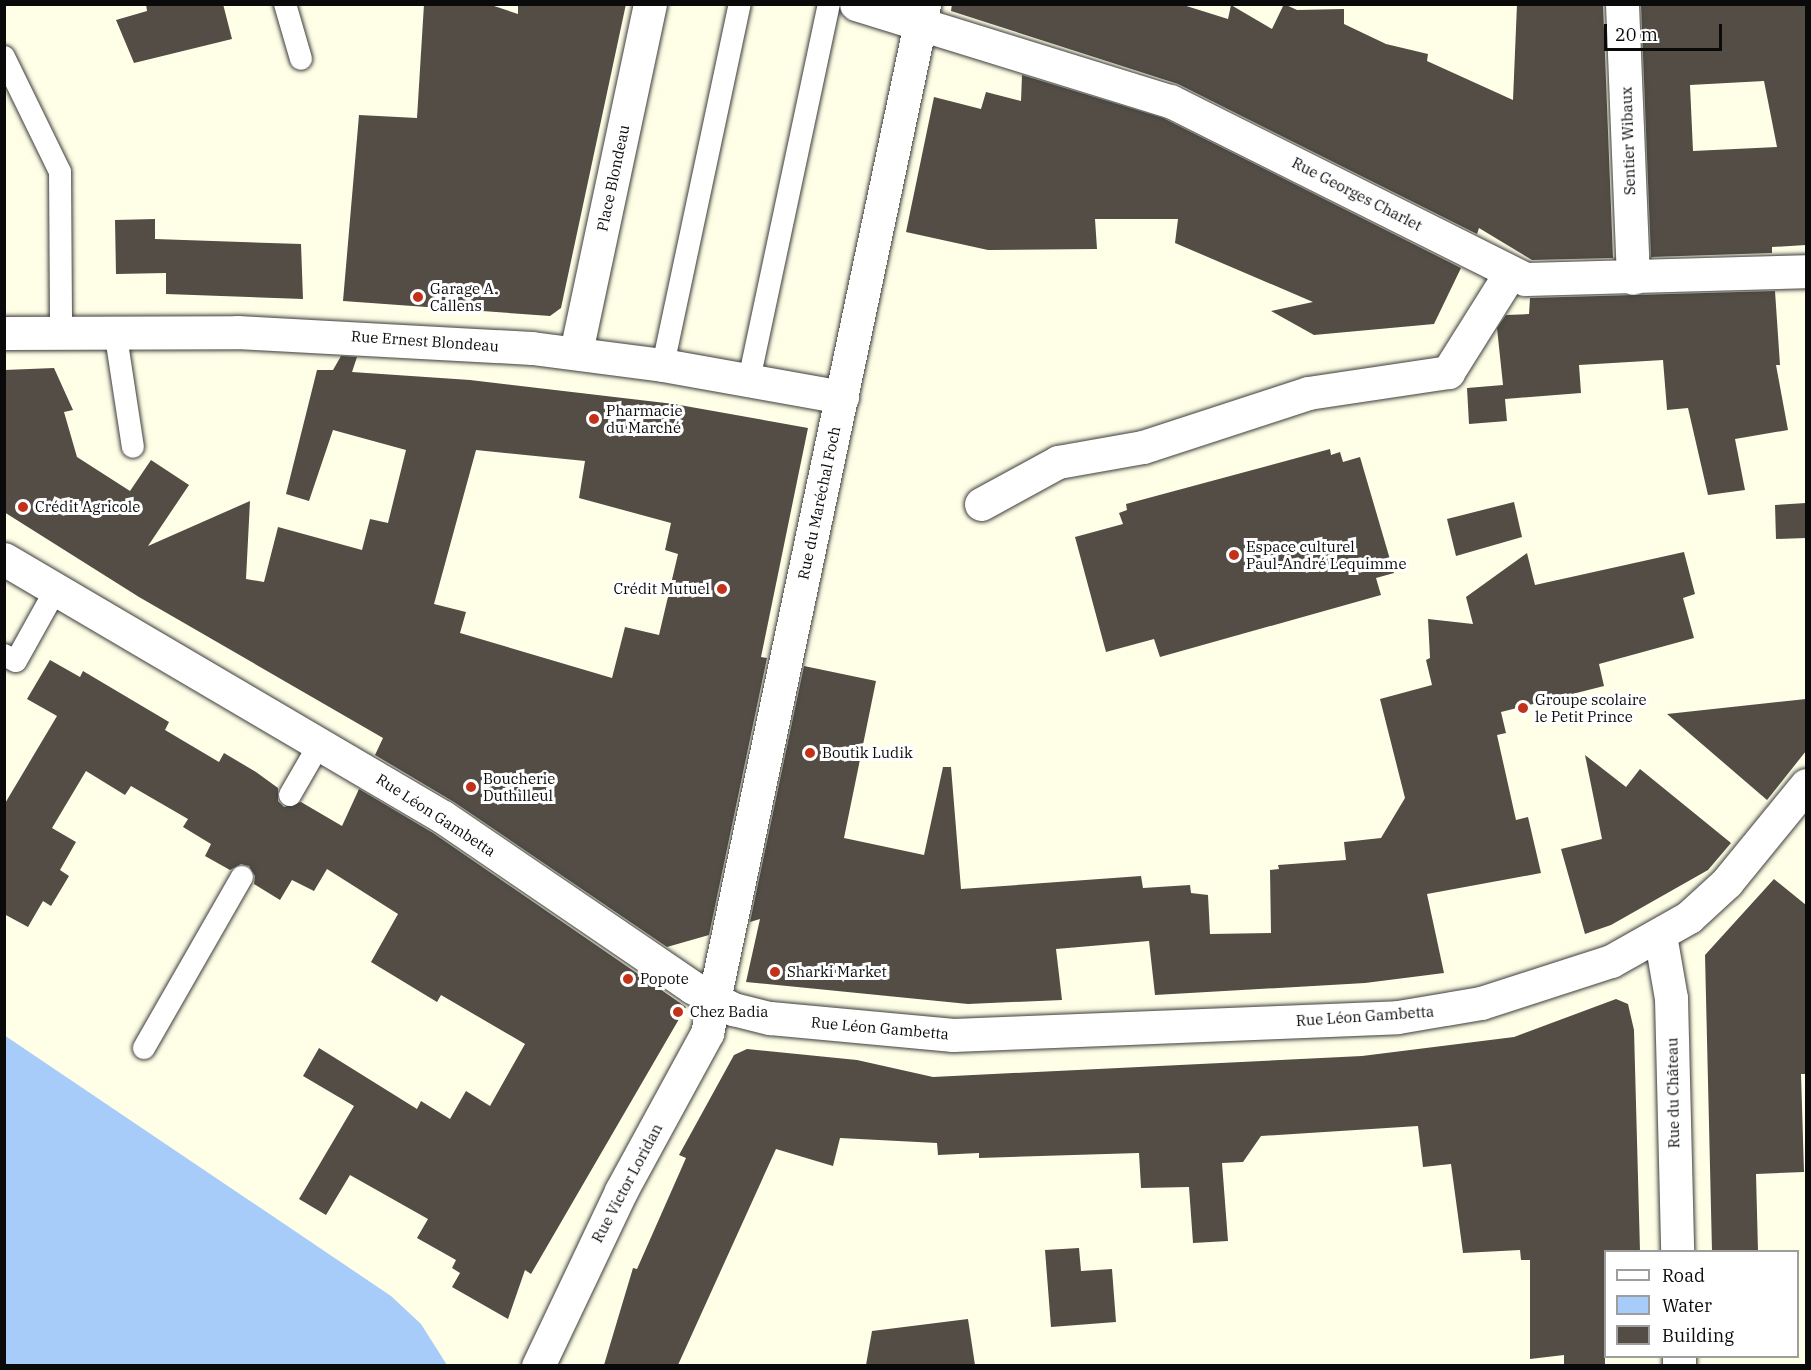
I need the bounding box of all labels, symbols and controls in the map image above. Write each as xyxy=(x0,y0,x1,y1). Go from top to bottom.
scale bar xyxy=(1607,12,1726,50)
text: 20 m xyxy=(1615,23,1658,46)
street label: Sentier Wibaux xyxy=(1617,86,1639,196)
street label: Place Blondeau xyxy=(593,123,633,233)
street label: Rue Georges Charlet xyxy=(1289,153,1425,235)
place label: Garage A. Callens xyxy=(430,279,498,314)
marker: Garage A. Callens xyxy=(411,290,425,304)
street label: Rue Ernest Blondeau xyxy=(351,327,499,355)
place label: Pharmacie du Marché xyxy=(606,401,683,436)
marker: Pharmacie du Marché xyxy=(587,412,601,426)
street label: Rue du Maréchal Foch xyxy=(794,425,844,581)
place label: Crédit Agricole xyxy=(35,498,140,516)
marker: Crédit Agricole xyxy=(16,500,30,514)
place label: Espace culturel Paul-André Lequimme xyxy=(1246,537,1406,572)
marker: Espace culturel Paul-André Lequimme xyxy=(1227,548,1241,562)
place label: Crédit Mutuel xyxy=(614,580,710,598)
marker: Crédit Mutuel xyxy=(715,582,729,596)
place label: Groupe scolaire le Petit Prince xyxy=(1535,690,1647,725)
marker: Groupe scolaire le Petit Prince xyxy=(1516,701,1530,715)
place label: Boutik Ludik xyxy=(822,744,913,762)
marker: Boutik Ludik xyxy=(803,746,817,760)
place label: Boucherie Duthilleul xyxy=(483,769,555,804)
street label: Rue Léon Gambetta xyxy=(373,770,499,860)
marker: Boucherie Duthilleul xyxy=(464,780,478,794)
place label: Sharki Market xyxy=(787,963,887,981)
marker: Sharki Market xyxy=(768,965,782,979)
place label: Popote xyxy=(640,970,689,988)
marker: Popote xyxy=(621,972,635,986)
street label: Rue Léon Gambetta xyxy=(1295,1002,1435,1030)
place label: Chez Badia xyxy=(690,1003,768,1021)
marker: Chez Badia xyxy=(671,1005,685,1019)
street label: Rue Léon Gambetta xyxy=(810,1013,950,1043)
street label: Rue du Château xyxy=(1663,1037,1683,1149)
street label: Rue Victor Loridan xyxy=(588,1120,666,1246)
legend xyxy=(1604,1250,1799,1358)
text: Road xyxy=(1662,1264,1705,1287)
text: Water xyxy=(1662,1294,1712,1317)
text: Building xyxy=(1662,1324,1734,1347)

